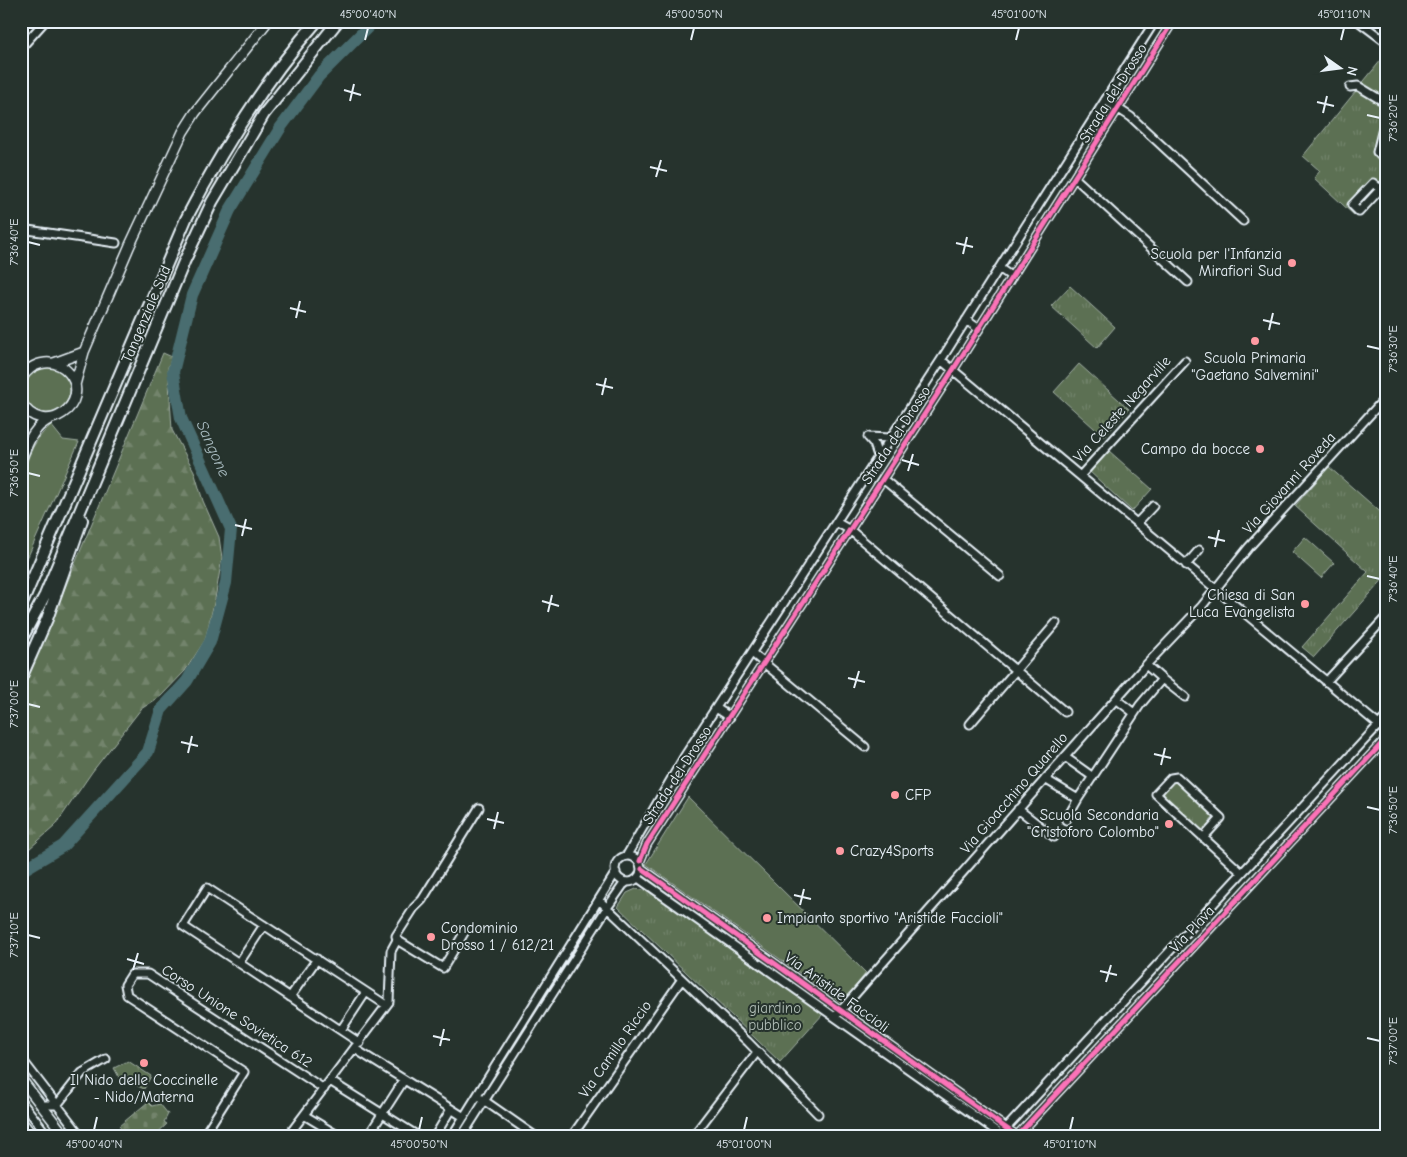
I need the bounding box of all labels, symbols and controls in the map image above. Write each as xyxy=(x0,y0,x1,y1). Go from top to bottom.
text: 45°00'40"N xyxy=(340,7,396,21)
text: 45°00'50"N xyxy=(665,7,723,21)
text: 45°01'00"N xyxy=(991,7,1047,21)
text: 45°01'10"N xyxy=(1318,7,1370,21)
street label: Strada del Drosso xyxy=(1075,40,1151,146)
north arrow xyxy=(1314,42,1364,92)
text: N xyxy=(1343,65,1361,78)
text: 7°36'20"E xyxy=(1386,94,1400,142)
text: 7°36'40"E xyxy=(7,218,21,266)
place label: Scuola per l'Infanzia Mirafiori Sud xyxy=(1150,245,1282,280)
marker: Scuola per l'Infanzia Mirafiori Sud xyxy=(1286,257,1298,269)
street label: Tangenziale Sud xyxy=(117,263,175,365)
text: 7°36'30"E xyxy=(1386,325,1400,373)
marker: Scuola Primaria "Gaetano Salvemini" xyxy=(1249,335,1261,347)
place label: Scuola Primaria "Gaetano Salvemini" xyxy=(1191,349,1319,384)
street label: Via Celeste Negarville xyxy=(1069,352,1175,466)
street label: Strada del Drosso xyxy=(857,382,935,488)
water label: Sangone xyxy=(193,418,233,480)
street label: Via Giovanni Roveda xyxy=(1239,428,1339,538)
place label: Campo da bocce xyxy=(1141,440,1250,458)
marker: Campo da bocce xyxy=(1254,443,1266,455)
text: 7°36'50"E xyxy=(7,449,21,497)
text: 7°36'40"E xyxy=(1386,555,1400,603)
place label: Chiesa di San Luca Evangelista xyxy=(1189,586,1295,621)
marker: Chiesa di San Luca Evangelista xyxy=(1299,598,1311,610)
text: 7°37'00"E xyxy=(7,680,21,728)
street label: Strada del Drosso xyxy=(638,722,716,828)
street label: Via Gioacchino Quarello xyxy=(956,729,1072,857)
place label: CFP xyxy=(905,786,932,804)
text: 7°36'50"E xyxy=(1386,786,1400,834)
marker: CFP xyxy=(889,789,901,801)
place label: Scuola Secondaria "Cristoforo Colombo" xyxy=(1027,806,1159,841)
marker: Scuola Secondaria "Cristoforo Colombo" xyxy=(1163,818,1175,830)
place label: Crazy4Sports xyxy=(850,842,934,860)
marker: Crazy4Sports xyxy=(834,845,846,857)
street label: Via Plava xyxy=(1166,902,1218,956)
place label: Impianto sportivo "Aristide Faccioli" xyxy=(777,909,1003,927)
text: 7°37'10"E xyxy=(7,912,21,958)
marker: Impianto sportivo "Aristide Faccioli" xyxy=(761,912,773,924)
place label: Condominio Drosso 1 / 612/21 xyxy=(441,919,554,954)
marker: Condominio Drosso 1 / 612/21 xyxy=(425,931,437,943)
street label: Via Aristide Faccioli xyxy=(781,948,893,1036)
street label: Corso Unione Sovietica 612 xyxy=(158,961,316,1071)
street label: Via Camillo Riccio xyxy=(575,997,655,1101)
park label: giardino pubblico xyxy=(748,999,802,1034)
text: 7°37'00"E xyxy=(1386,1017,1400,1065)
marker: Il Nido delle Coccinelle - Nido/Materna xyxy=(138,1057,150,1069)
place label: Il Nido delle Coccinelle - Nido/Materna xyxy=(70,1071,218,1106)
text: 45°00'40"N xyxy=(66,1137,122,1151)
text: 45°00'50"N xyxy=(390,1137,448,1151)
text: 45°01'00"N xyxy=(716,1137,772,1151)
text: 45°01'10"N xyxy=(1044,1137,1096,1151)

